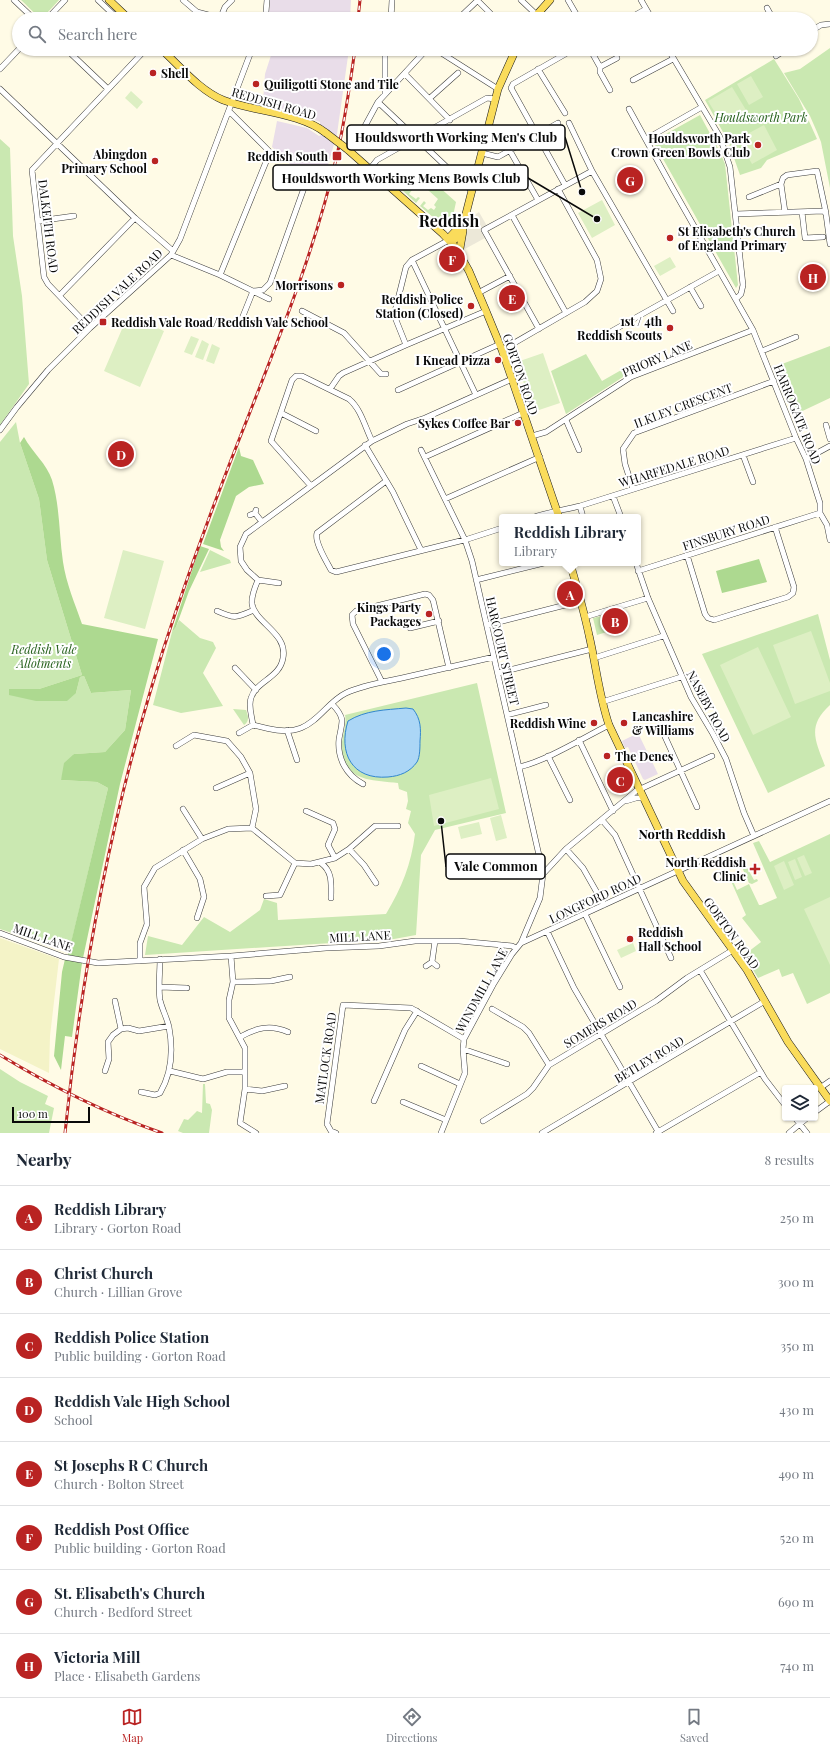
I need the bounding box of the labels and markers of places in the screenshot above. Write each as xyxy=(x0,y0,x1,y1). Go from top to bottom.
place label: Shell xyxy=(161,65,189,81)
marker: Shell xyxy=(148,68,158,78)
place label: Quiligotti Stone and Tile xyxy=(264,76,399,92)
marker: Quiligotti Stone and Tile xyxy=(251,79,261,89)
callout: Houldsworth Working Men's Club xyxy=(347,125,565,150)
place label: Houldsworth Park Crown Green Bowls Club xyxy=(611,130,751,160)
marker: Houldsworth Park Crown Green Bowls Club xyxy=(753,140,763,150)
place label: Abingdon Primary School xyxy=(61,146,148,176)
place label: Reddish South xyxy=(247,148,329,164)
marker: Reddish South xyxy=(331,150,343,162)
marker: Abingdon Primary School xyxy=(150,156,160,166)
callout: Houldsworth Working Mens Bowls Club xyxy=(273,165,528,190)
pin: G xyxy=(617,165,643,195)
place label: St Elisabeth's Church of England Primary xyxy=(678,223,796,253)
marker: St Elisabeth's Church of England Primary xyxy=(665,233,675,243)
pin: F xyxy=(439,244,465,274)
pin: H xyxy=(800,262,826,292)
place label: Morrisons xyxy=(275,277,333,293)
marker: Morrisons xyxy=(336,280,346,290)
pin: E xyxy=(499,283,525,313)
place label: Reddish Police Station (Closed) xyxy=(375,291,463,321)
marker: Reddish Police Station (Closed) xyxy=(466,301,476,311)
place label: 1st / 4th Reddish Scouts xyxy=(577,313,663,343)
place label: Reddish Vale Road/Reddish Vale School xyxy=(111,314,329,330)
marker: Reddish Vale Road/Reddish Vale School xyxy=(98,317,108,327)
marker: 1st / 4th Reddish Scouts xyxy=(665,323,675,333)
place label: I Knead Pizza xyxy=(415,352,491,368)
marker: I Knead Pizza xyxy=(493,355,503,365)
place label: Sykes Coffee Bar xyxy=(418,415,510,431)
marker: Sykes Coffee Bar xyxy=(513,418,523,428)
pin: D xyxy=(108,439,134,469)
pin: A xyxy=(557,579,583,609)
place label: Kings Party Packages xyxy=(357,599,422,629)
pin: B xyxy=(602,606,628,636)
marker: Kings Party Packages xyxy=(424,609,434,619)
place label: Lancashire & Williams xyxy=(632,708,695,738)
place label: Reddish Wine xyxy=(510,715,586,731)
marker: Reddish Wine xyxy=(589,718,599,728)
marker: Lancashire & Williams xyxy=(619,718,629,728)
place label: The Denes xyxy=(615,748,674,764)
marker: The Denes xyxy=(602,751,612,761)
pin: C xyxy=(607,765,633,795)
callout: Vale Common xyxy=(446,854,545,879)
place label: North Reddish Clinic xyxy=(666,854,747,884)
marker: North Reddish Clinic xyxy=(749,863,761,875)
place label: Reddish Hall School xyxy=(638,924,702,954)
marker: Reddish Hall School xyxy=(625,934,635,944)

